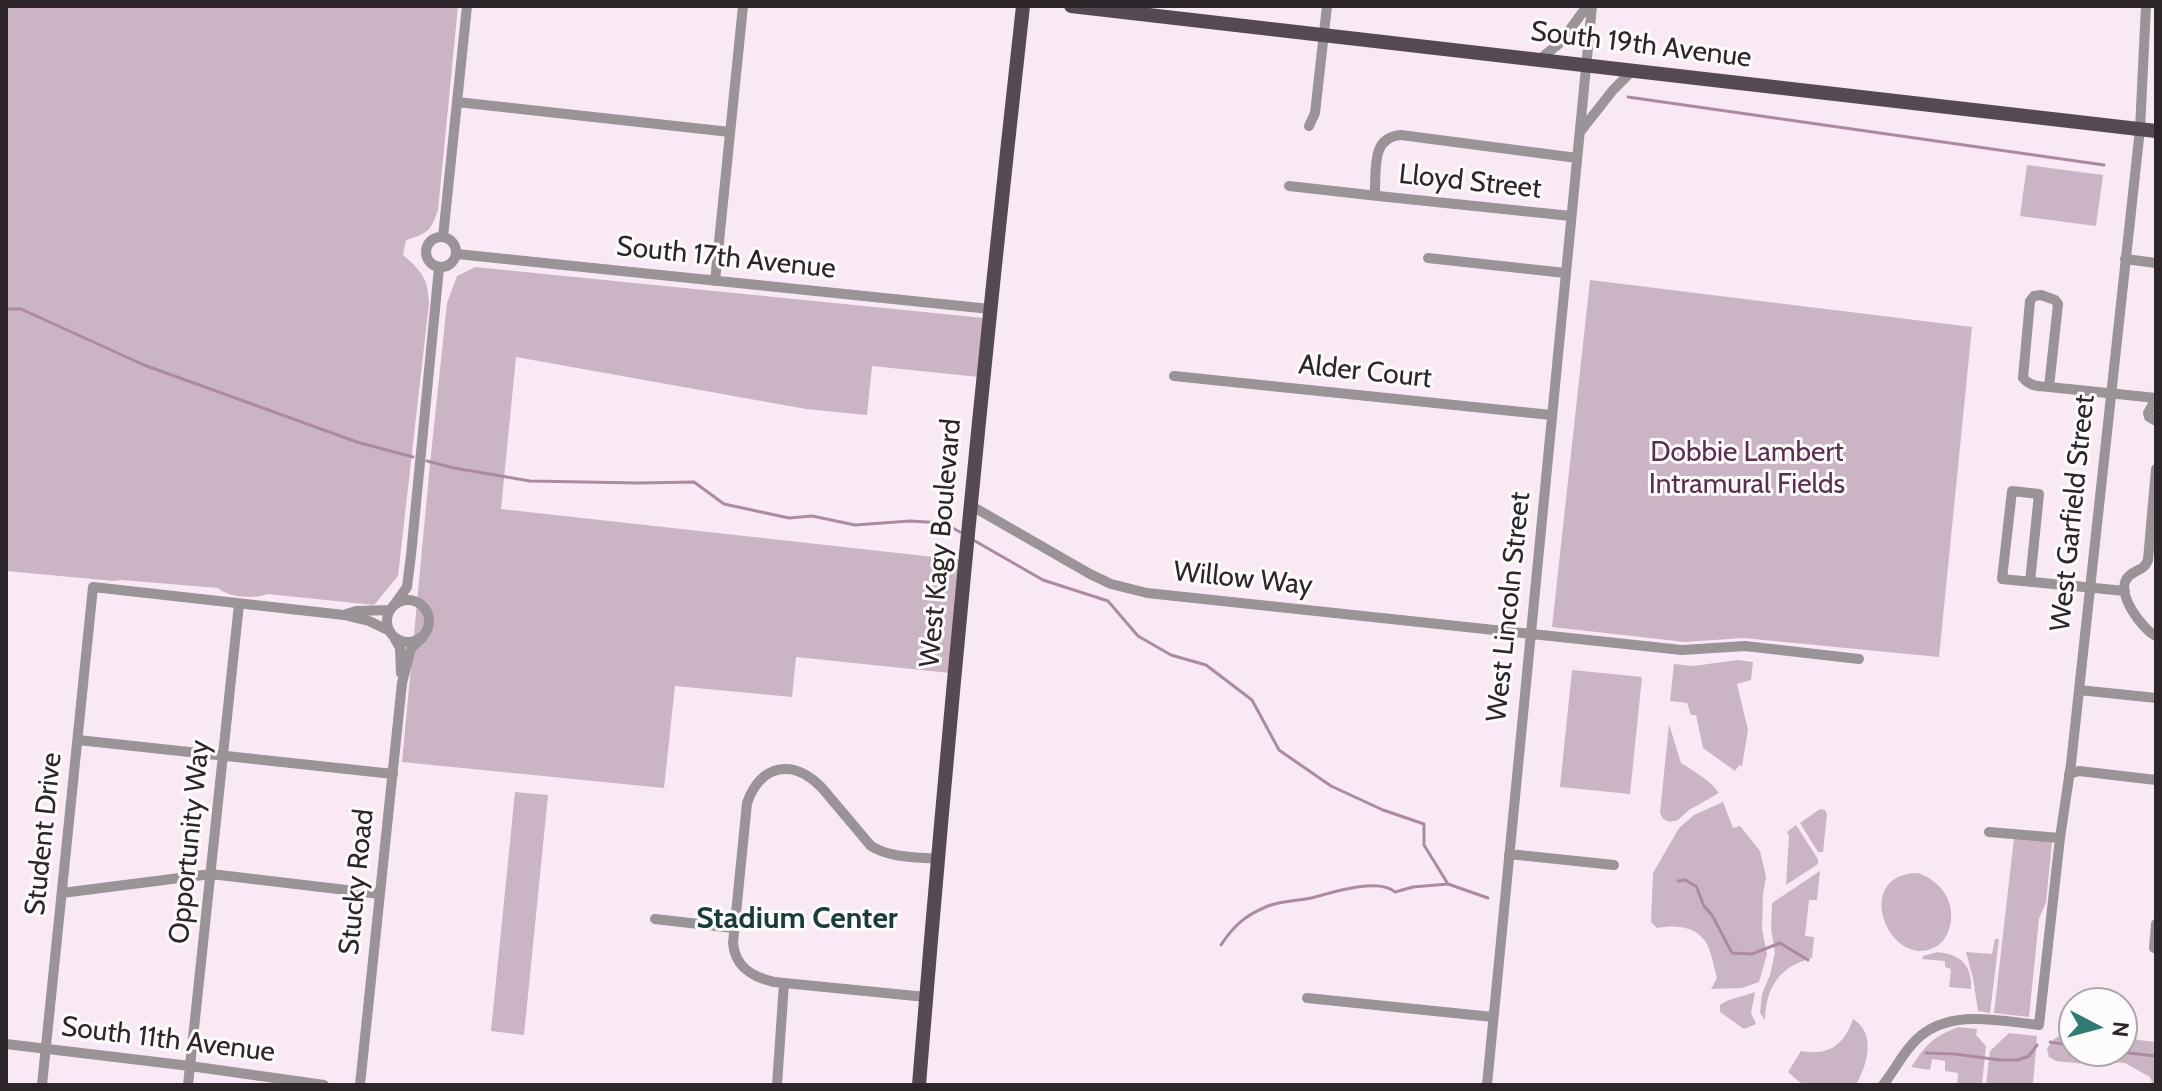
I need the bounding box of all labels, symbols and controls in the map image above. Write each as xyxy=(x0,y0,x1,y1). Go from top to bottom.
street label: South 19th Avenue xyxy=(1529,15,1753,75)
street label: Lloyd Street xyxy=(1397,158,1543,206)
street label: South 17th Avenue xyxy=(615,230,837,286)
street label: Alder Court xyxy=(1297,348,1433,396)
street label: West Garfield Street xyxy=(2044,393,2102,633)
street label: West Kagy Boulevard xyxy=(913,417,969,669)
park label: Dobbie Lambert Intramural Fields xyxy=(1649,436,1845,502)
street label: West Lincoln Street xyxy=(1480,490,1538,724)
street label: Willow Way xyxy=(1172,555,1314,603)
street label: Opportunity Way xyxy=(163,738,217,946)
street label: Student Drive xyxy=(19,751,69,917)
street label: Stucky Road xyxy=(333,807,381,957)
district label: Stadium Center xyxy=(696,901,898,937)
north arrow xyxy=(2058,987,2138,1067)
street label: South 11th Avenue xyxy=(59,1010,277,1070)
text: N xyxy=(2106,1020,2135,1039)

